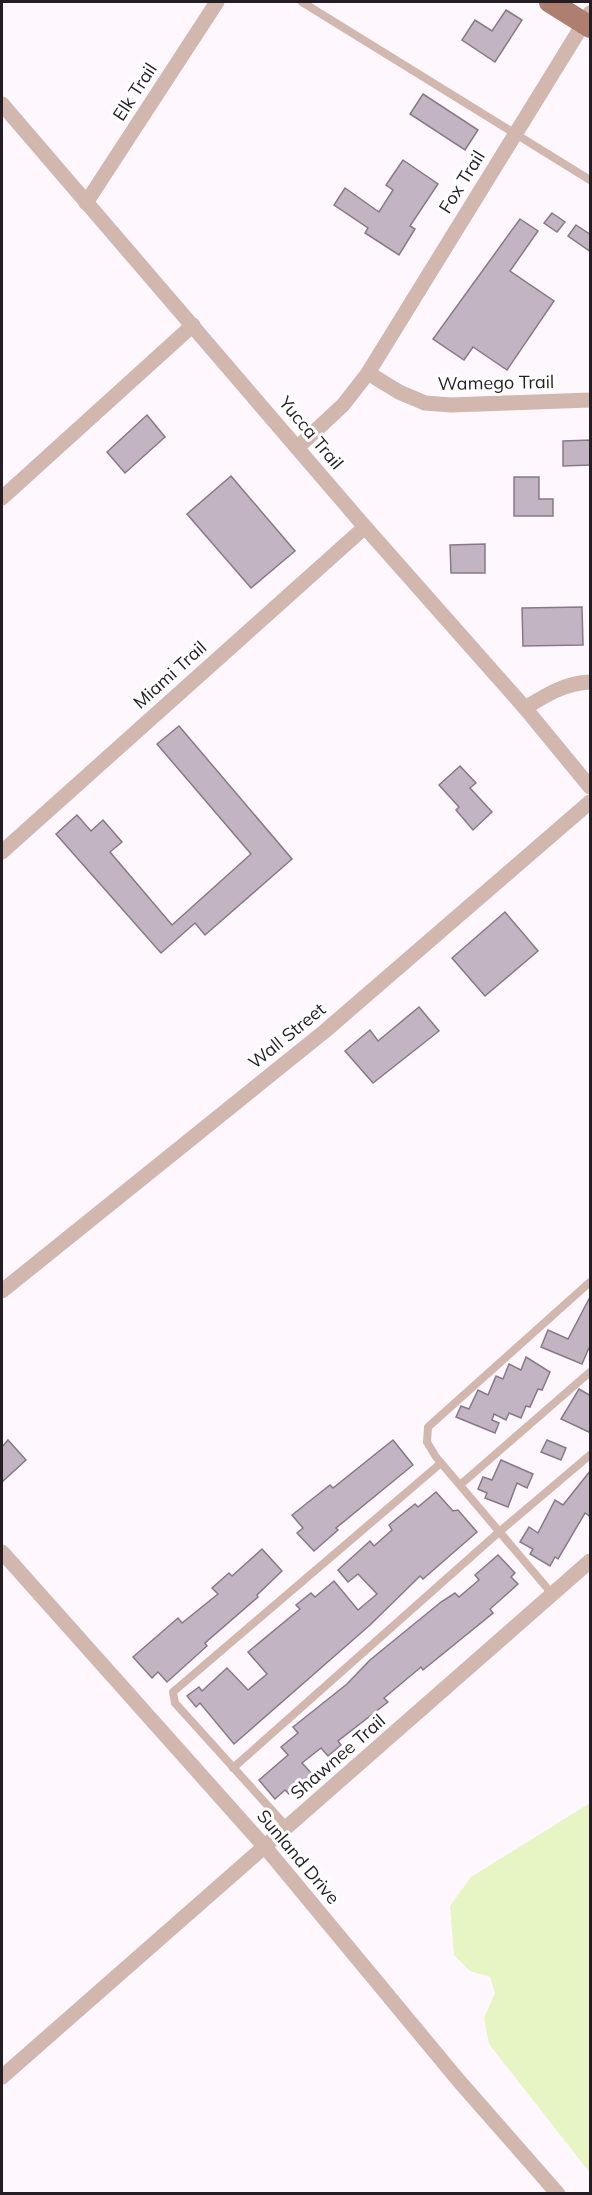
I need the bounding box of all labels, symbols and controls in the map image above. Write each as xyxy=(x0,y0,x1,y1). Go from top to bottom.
street label: Elk Trail xyxy=(107,59,162,125)
street label: Fox Trail xyxy=(433,146,490,217)
street label: Wamego Trail xyxy=(438,370,554,395)
street label: Yucca Trail xyxy=(274,391,349,474)
street label: Miami Trail xyxy=(128,636,211,713)
street label: Wall Street xyxy=(243,997,330,1074)
street label: Shawnee Trail xyxy=(285,1709,390,1804)
street label: Sunland Drive xyxy=(252,1805,345,1909)

